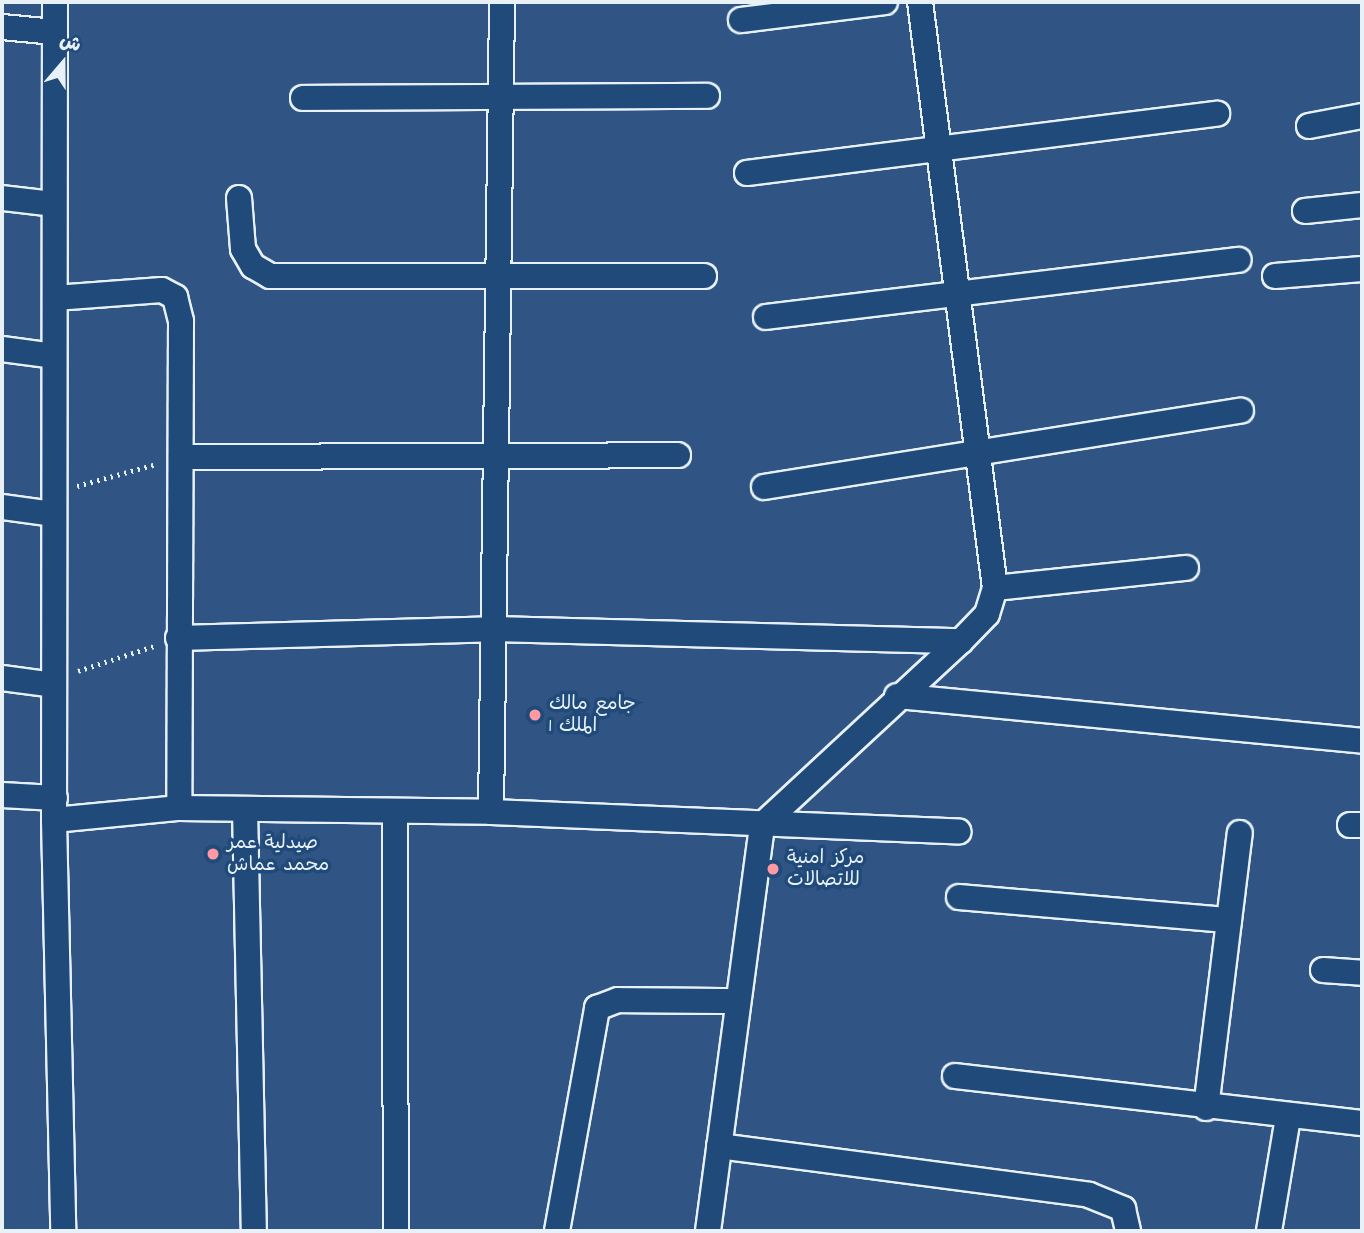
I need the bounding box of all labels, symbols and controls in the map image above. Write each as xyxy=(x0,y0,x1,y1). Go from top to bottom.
text: ش xyxy=(56,27,85,59)
north arrow xyxy=(28,28,98,98)
place label: جامع مالك الملك 1 xyxy=(549,693,636,737)
marker: جامع مالك الملك 1 xyxy=(527,707,543,723)
place label: صيدلية عمر محمد عماش xyxy=(227,832,329,876)
marker: صيدلية عمر محمد عماش xyxy=(205,846,221,862)
place label: مركز امنية للاتصالات xyxy=(787,847,864,891)
marker: مركز امنية للاتصالات xyxy=(765,861,781,877)

